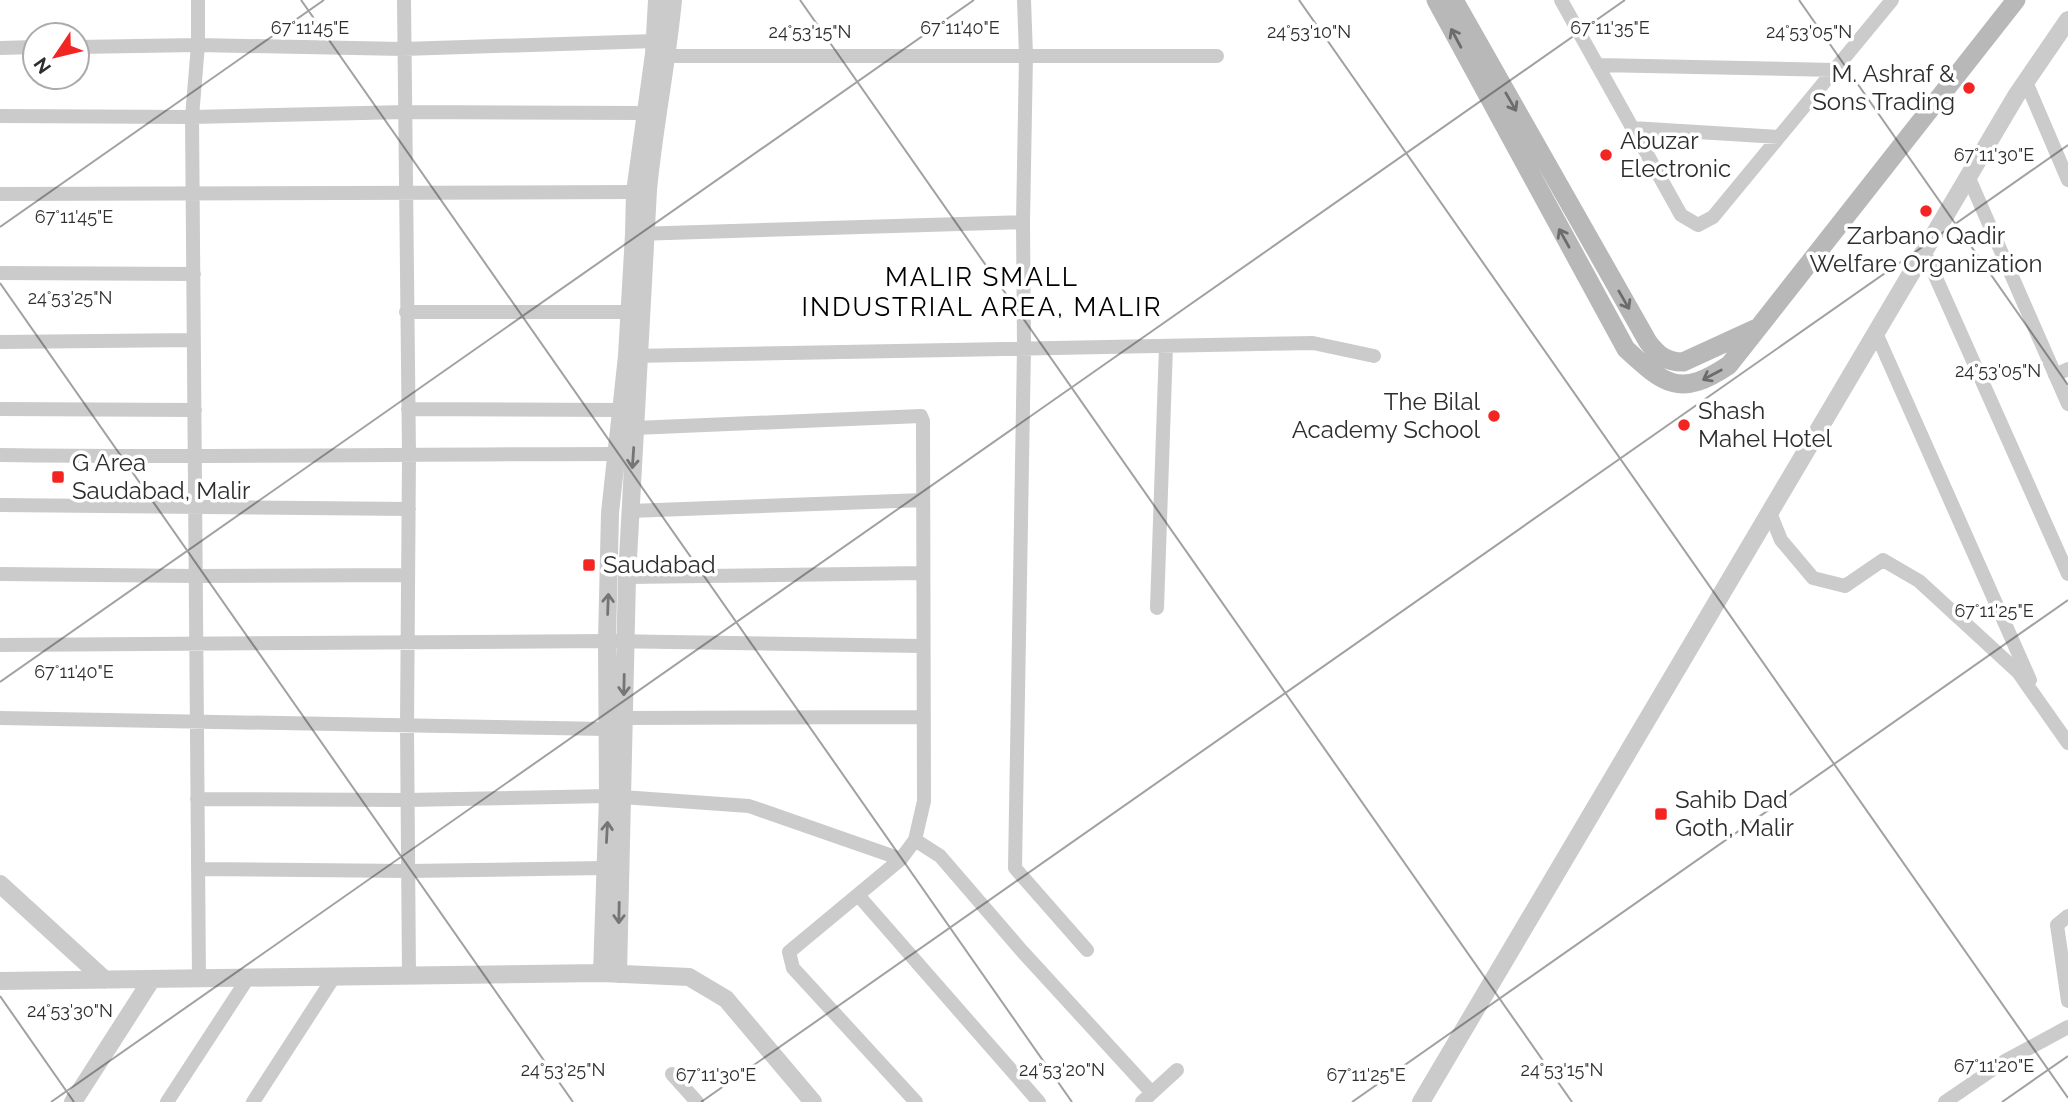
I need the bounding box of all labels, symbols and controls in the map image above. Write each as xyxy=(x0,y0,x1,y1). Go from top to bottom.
text: 67°11'45"E xyxy=(271,17,349,38)
text: 67°11'40"E xyxy=(920,17,1000,38)
text: 67°11'35"E xyxy=(1570,17,1650,38)
north arrow xyxy=(21,21,91,91)
text: 24°53'15"N xyxy=(769,21,851,42)
text: 24°53'10"N xyxy=(1267,21,1351,42)
text: 24°53'05"N xyxy=(1766,21,1852,42)
one-way arrow xyxy=(1449,28,1463,48)
text: N xyxy=(29,54,55,78)
place label: M. Ashraf & Sons Trading xyxy=(1812,59,1955,116)
marker: M. Ashraf & Sons Trading xyxy=(1961,80,1977,96)
one-way arrow xyxy=(1505,91,1518,112)
place label: Abuzar Electronic xyxy=(1620,126,1731,183)
text: 67°11'30"E xyxy=(1954,144,2034,165)
marker: Abuzar Electronic xyxy=(1598,147,1614,163)
marker: Zarbano Qadir Welfare Organization xyxy=(1918,203,1934,219)
text: 67°11'45"E xyxy=(35,206,113,227)
place label: Zarbano Qadir Welfare Organization xyxy=(1810,221,2042,278)
one-way arrow xyxy=(1557,228,1571,248)
district label: MALIR SMALL INDUSTRIAL AREA, MALIR xyxy=(802,262,1162,322)
text: 24°53'25"N xyxy=(28,287,112,308)
one-way arrow xyxy=(1617,289,1631,309)
text: 24°53'05"N xyxy=(1955,360,2041,381)
one-way arrow xyxy=(1702,368,1723,382)
place label: The Bilal Academy School xyxy=(1292,387,1480,444)
place label: Shash Mahel Hotel xyxy=(1698,396,1833,453)
marker: The Bilal Academy School xyxy=(1486,408,1502,424)
marker: Shash Mahel Hotel xyxy=(1676,417,1692,433)
one-way arrow xyxy=(627,446,640,469)
place label: G Area Saudabad, Malir xyxy=(72,448,251,505)
marker: G Area Saudabad, Malir xyxy=(50,469,66,485)
place label: Saudabad xyxy=(603,550,716,579)
marker: Saudabad xyxy=(581,557,597,573)
one-way arrow xyxy=(602,593,615,616)
text: 67°11'25"E xyxy=(1954,600,2034,621)
text: 67°11'40"E xyxy=(34,661,114,682)
one-way arrow xyxy=(618,674,631,697)
place label: Sahib Dad Goth, Malir xyxy=(1675,785,1795,842)
marker: Sahib Dad Goth, Malir xyxy=(1653,806,1669,822)
one-way arrow xyxy=(600,820,613,843)
one-way arrow xyxy=(613,901,626,924)
text: 24°53'30"N xyxy=(27,1000,113,1021)
text: 67°11'20"E xyxy=(1954,1055,2034,1076)
text: 24°53'25"N xyxy=(521,1059,605,1080)
text: 24°53'20"N xyxy=(1019,1059,1105,1080)
text: 24°53'15"N xyxy=(1521,1059,1603,1080)
text: 67°11'30"E xyxy=(676,1064,756,1085)
text: 67°11'25"E xyxy=(1326,1064,1406,1085)

